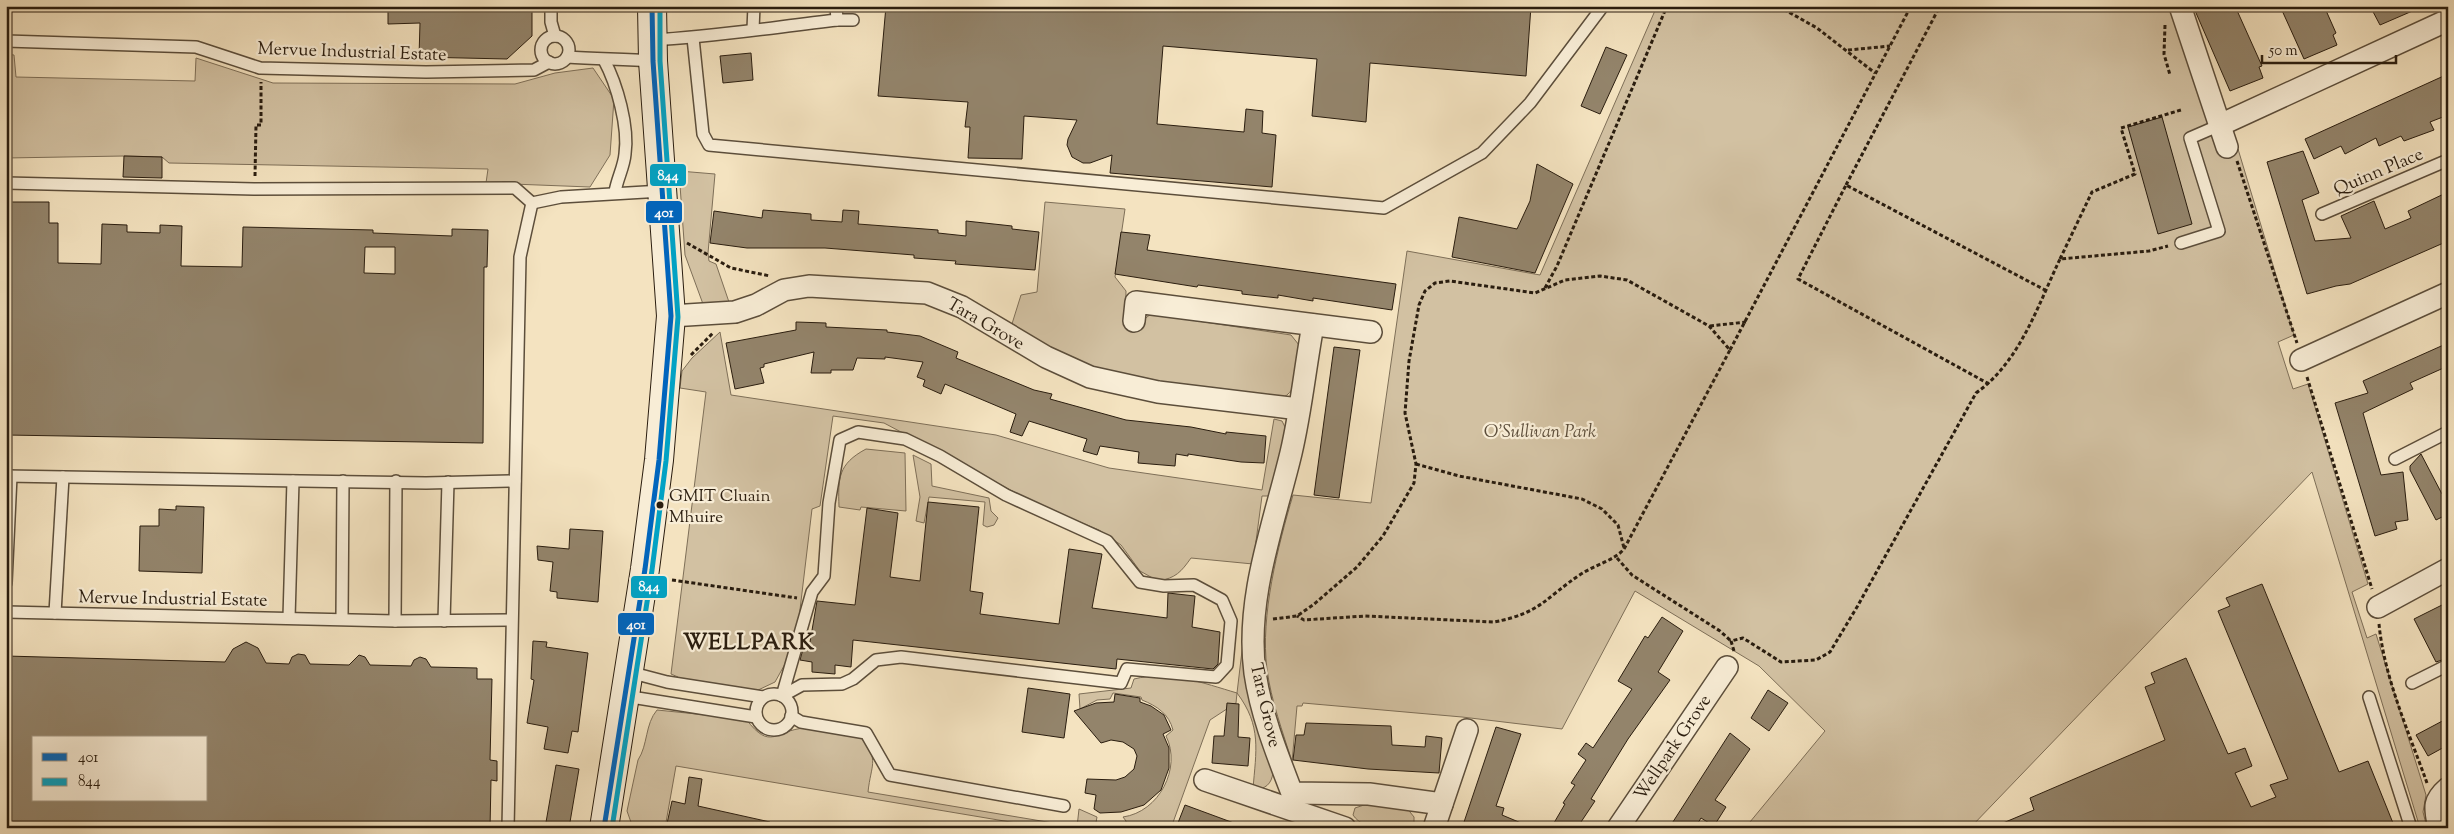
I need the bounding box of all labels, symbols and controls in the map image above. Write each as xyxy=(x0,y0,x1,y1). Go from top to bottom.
scale bar xyxy=(2262,32,2395,64)
street label: Mervue Industrial Estate xyxy=(257,37,447,69)
text: 50 m xyxy=(2268,41,2298,62)
street label: Quinn Place xyxy=(2330,142,2428,203)
line badge: 844 xyxy=(649,163,687,187)
text: 844 xyxy=(658,167,678,187)
line badge: 401 xyxy=(645,200,683,224)
text: 401 xyxy=(654,204,674,224)
street label: Tara Grove xyxy=(941,292,1029,358)
park label: O'Sullivan Park xyxy=(1484,420,1596,446)
place label: GMIT Cluain Mhuire xyxy=(669,485,770,530)
marker: GMIT Cluain Mhuire xyxy=(655,500,665,510)
line badge: 844 xyxy=(630,575,668,599)
text: 844 xyxy=(639,578,659,598)
street label: Mervue Industrial Estate xyxy=(78,585,268,615)
line badge: 401 xyxy=(617,612,655,636)
text: 401 xyxy=(626,616,646,636)
district label: WELLPARK xyxy=(683,628,815,660)
street label: Tara Grove xyxy=(1242,661,1286,750)
street label: Wellpark Grove xyxy=(1629,690,1719,806)
legend xyxy=(32,736,208,802)
text: 401 xyxy=(78,748,98,769)
text: 844 xyxy=(78,772,101,793)

